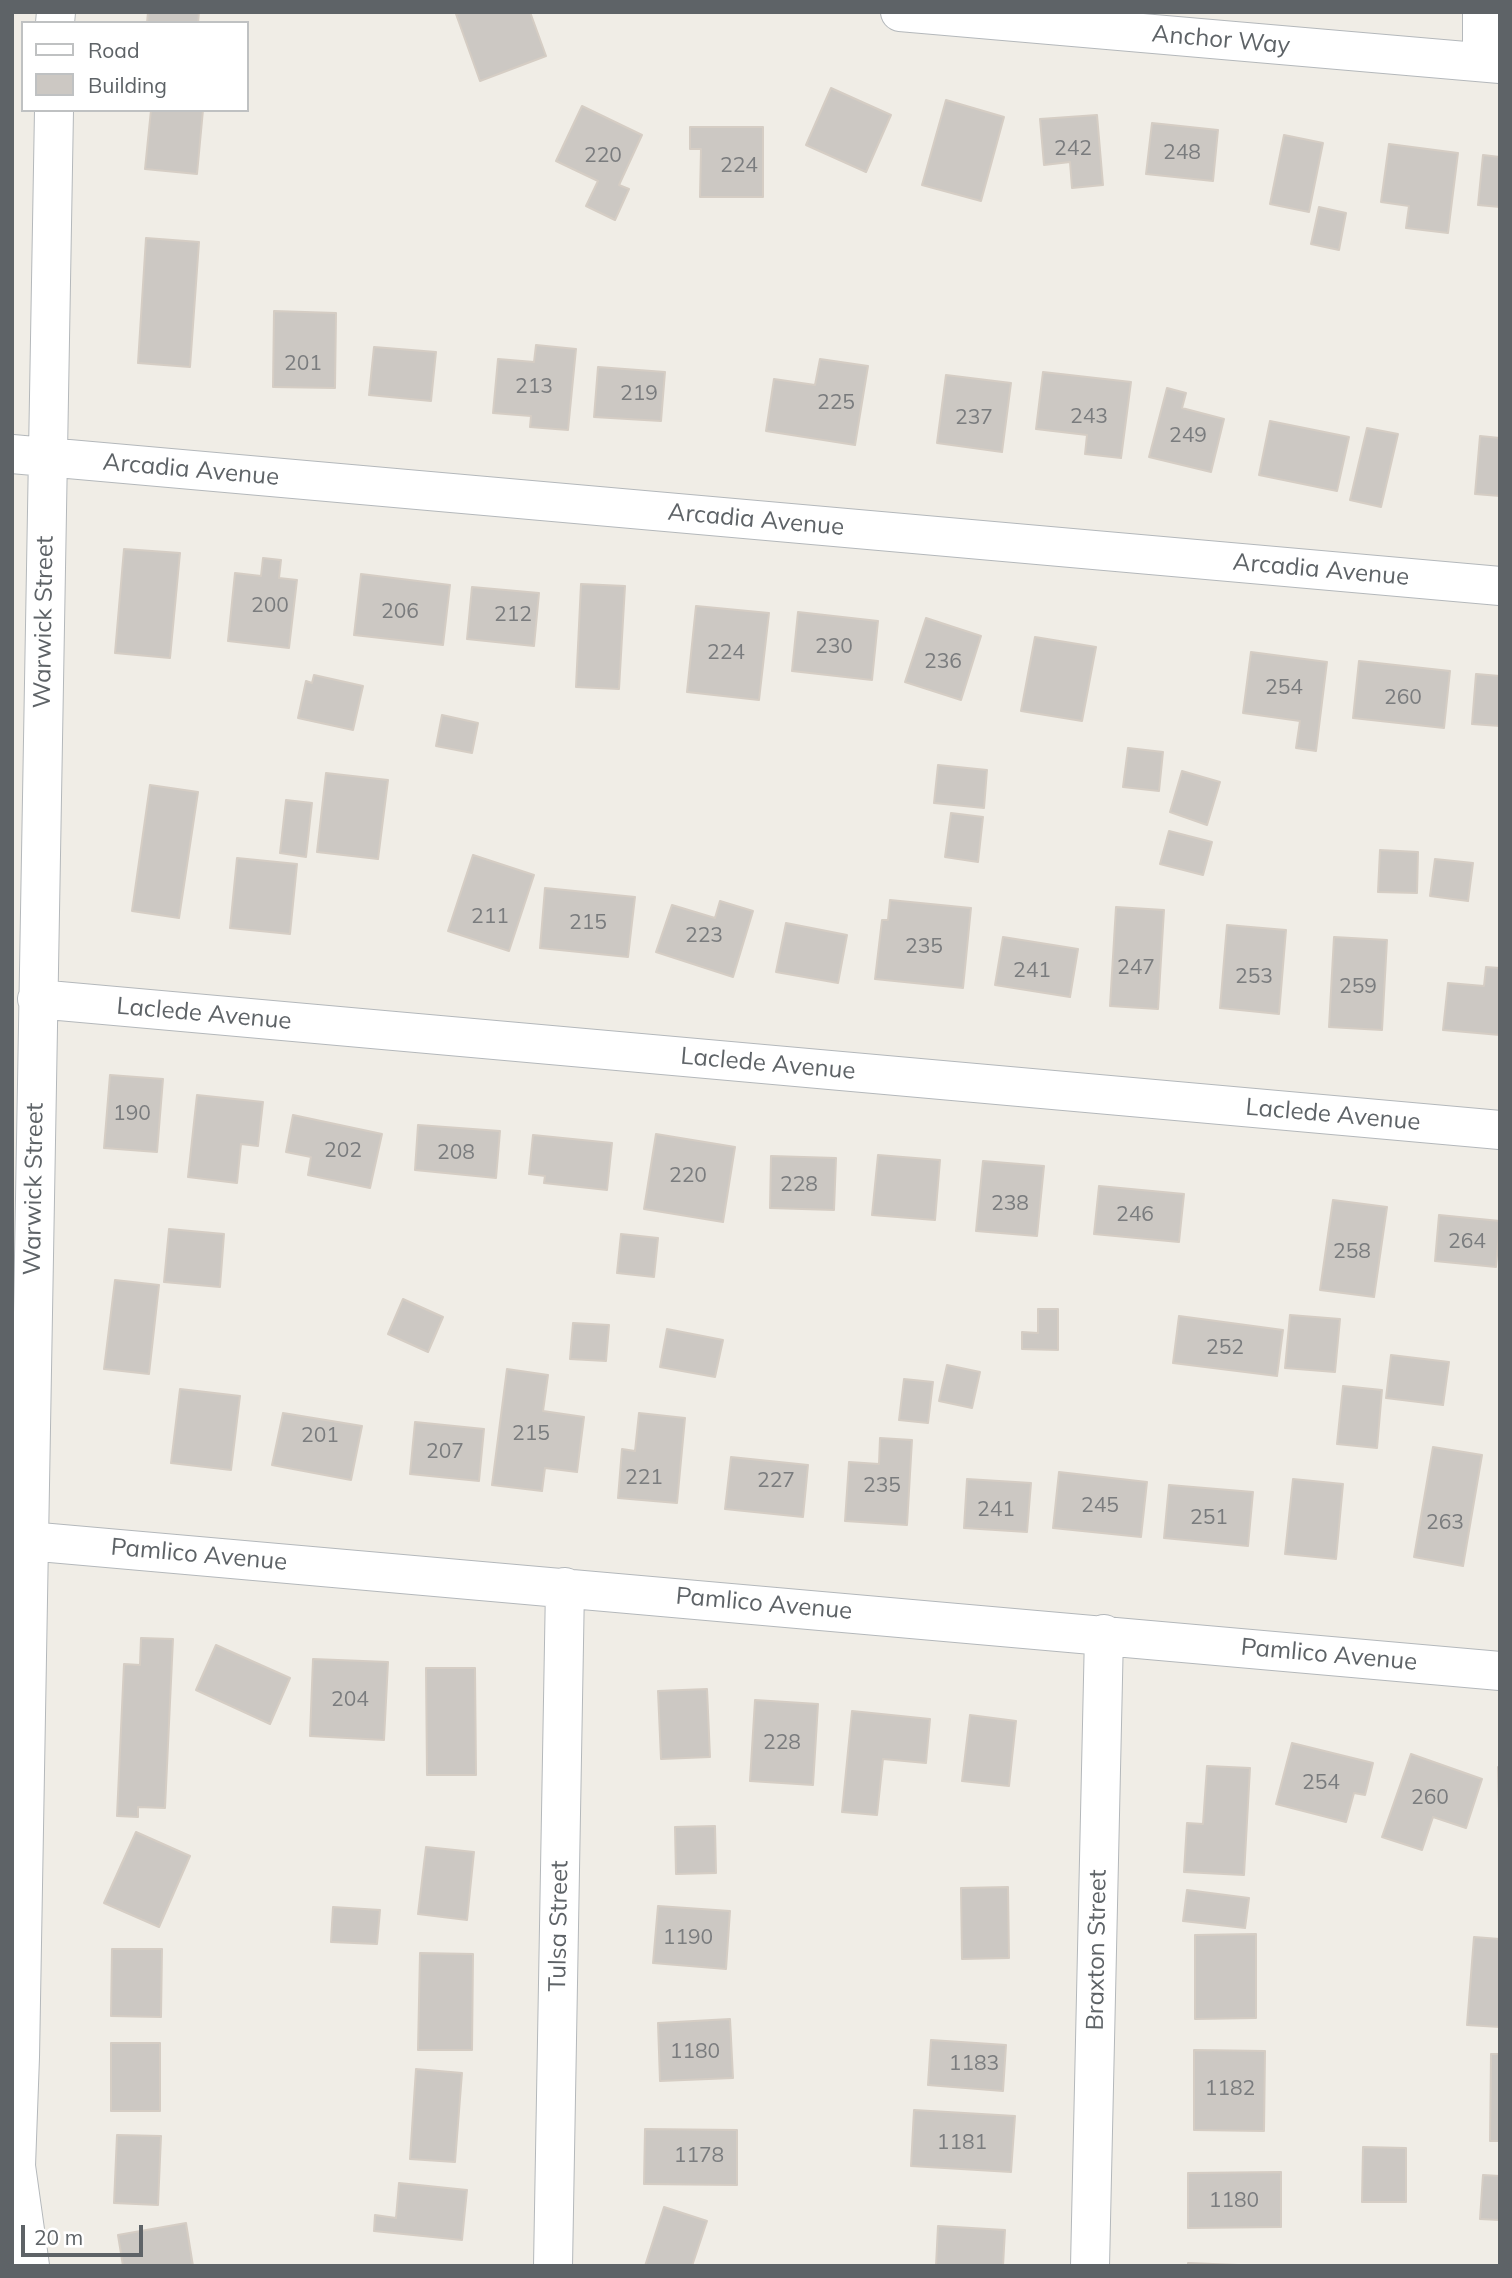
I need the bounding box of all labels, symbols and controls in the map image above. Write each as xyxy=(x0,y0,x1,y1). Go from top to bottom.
street label: Anchor Way xyxy=(1151,20,1291,60)
legend xyxy=(21,21,248,112)
text: Road xyxy=(88,37,139,63)
text: Building xyxy=(88,72,167,98)
house number: 242 xyxy=(1054,136,1092,162)
house number: 248 xyxy=(1163,140,1201,166)
house number: 220 xyxy=(584,143,622,169)
house number: 224 xyxy=(720,153,758,179)
house number: 201 xyxy=(284,351,322,377)
house number: 213 xyxy=(515,374,553,400)
house number: 219 xyxy=(620,381,658,407)
house number: 225 xyxy=(817,390,855,416)
house number: 243 xyxy=(1070,404,1108,430)
house number: 237 xyxy=(955,405,993,431)
house number: 249 xyxy=(1169,423,1207,449)
street label: Arcadia Avenue xyxy=(102,448,280,492)
street label: Arcadia Avenue xyxy=(667,498,845,542)
street label: Warwick Street xyxy=(28,535,60,709)
street label: Arcadia Avenue xyxy=(1232,548,1410,592)
house number: 200 xyxy=(251,593,289,619)
house number: 206 xyxy=(381,599,419,625)
house number: 212 xyxy=(494,602,532,628)
house number: 230 xyxy=(815,634,853,660)
house number: 224 xyxy=(707,640,745,666)
house number: 236 xyxy=(924,649,962,675)
house number: 254 xyxy=(1265,675,1303,701)
house number: 260 xyxy=(1384,685,1422,711)
house number: 211 xyxy=(471,904,509,930)
house number: 215 xyxy=(569,910,607,936)
house number: 223 xyxy=(685,923,723,949)
house number: 235 xyxy=(905,934,943,960)
house number: 247 xyxy=(1117,955,1155,981)
house number: 241 xyxy=(1013,958,1051,984)
house number: 253 xyxy=(1235,964,1273,990)
house number: 259 xyxy=(1339,974,1377,1000)
street label: Laclede Avenue xyxy=(115,992,293,1036)
street label: Laclede Avenue xyxy=(679,1042,857,1086)
street label: Laclede Avenue xyxy=(1244,1093,1422,1137)
house number: 190 xyxy=(113,1101,151,1127)
street label: Warwick Street xyxy=(18,1102,50,1276)
house number: 202 xyxy=(324,1138,362,1164)
house number: 208 xyxy=(437,1140,475,1166)
house number: 220 xyxy=(669,1163,707,1189)
house number: 228 xyxy=(780,1172,818,1198)
house number: 238 xyxy=(991,1191,1029,1217)
house number: 246 xyxy=(1116,1202,1154,1228)
house number: 264 xyxy=(1448,1229,1486,1255)
house number: 258 xyxy=(1333,1239,1371,1265)
house number: 252 xyxy=(1206,1335,1244,1361)
house number: 215 xyxy=(512,1421,550,1447)
house number: 201 xyxy=(301,1423,339,1449)
house number: 207 xyxy=(426,1439,464,1465)
house number: 221 xyxy=(625,1465,663,1491)
house number: 227 xyxy=(757,1468,795,1494)
house number: 235 xyxy=(863,1473,901,1499)
house number: 245 xyxy=(1081,1493,1119,1519)
house number: 241 xyxy=(977,1497,1015,1523)
house number: 251 xyxy=(1190,1505,1228,1531)
house number: 263 xyxy=(1426,1510,1464,1536)
street label: Pamlico Avenue xyxy=(110,1533,288,1577)
street label: Pamlico Avenue xyxy=(675,1582,853,1626)
street label: Pamlico Avenue xyxy=(1240,1633,1418,1677)
house number: 204 xyxy=(331,1687,369,1713)
house number: 228 xyxy=(763,1730,801,1756)
house number: 254 xyxy=(1302,1770,1340,1796)
house number: 260 xyxy=(1411,1785,1449,1811)
street label: Tulsa Street xyxy=(543,1860,575,1992)
street label: Braxton Street xyxy=(1081,1869,1113,2031)
house number: 1190 xyxy=(663,1925,713,1951)
house number: 1180 xyxy=(670,2039,720,2065)
house number: 1183 xyxy=(949,2051,999,2077)
house number: 1182 xyxy=(1205,2076,1255,2102)
house number: 1181 xyxy=(937,2130,987,2156)
house number: 1178 xyxy=(674,2143,724,2169)
house number: 1180 xyxy=(1209,2188,1259,2214)
scale bar xyxy=(24,2212,147,2256)
text: 20 m xyxy=(34,2224,83,2250)

